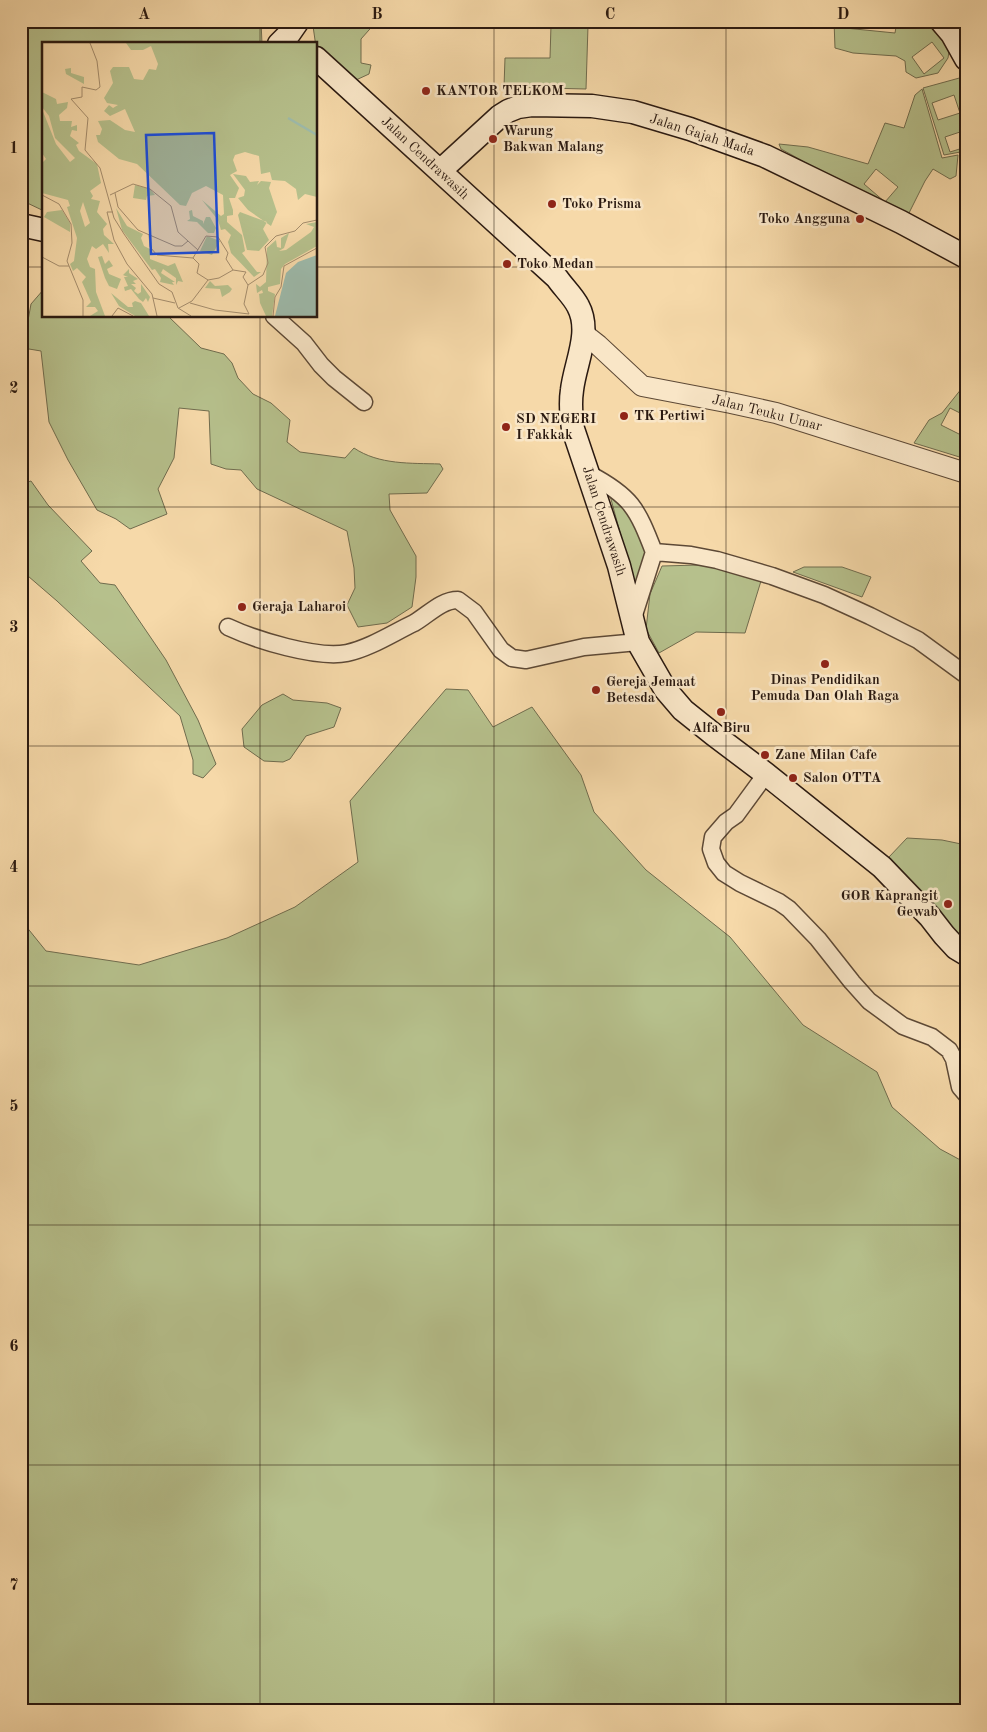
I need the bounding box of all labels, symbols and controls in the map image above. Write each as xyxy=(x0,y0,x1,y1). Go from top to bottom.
text: A xyxy=(138,7,150,23)
text: B xyxy=(371,7,383,23)
text: C xyxy=(605,7,615,23)
text: D xyxy=(837,7,849,23)
inset map xyxy=(42,42,318,318)
place label: KANTOR TELKOM xyxy=(436,84,564,98)
marker: KANTOR TELKOM xyxy=(420,85,432,97)
street label: Jalan Gajah Mada xyxy=(648,111,756,159)
street label: Jalan Cendrawasih xyxy=(378,114,472,202)
place label: Warung Bakwan Malang xyxy=(503,124,604,154)
marker: Warung Bakwan Malang xyxy=(487,133,499,145)
text: 1 xyxy=(9,141,19,157)
place label: Toko Prisma xyxy=(562,197,641,211)
marker: Toko Prisma xyxy=(546,198,558,210)
place label: Toko Angguna xyxy=(759,212,850,226)
marker: Toko Angguna xyxy=(854,213,866,225)
place label: Toko Medan xyxy=(517,257,594,271)
marker: Toko Medan xyxy=(501,258,513,270)
text: 2 xyxy=(9,381,19,397)
street label: Jalan Teuku Umar xyxy=(710,393,824,434)
place label: TK Pertiwi xyxy=(634,409,705,423)
marker: TK Pertiwi xyxy=(618,410,630,422)
place label: SD NEGERI I Fakkak xyxy=(516,412,596,442)
marker: SD NEGERI I Fakkak xyxy=(500,421,512,433)
street label: Jalan Cendrawasih xyxy=(580,464,628,578)
place label: Geraja Laharoi xyxy=(252,600,346,614)
marker: Geraja Laharoi xyxy=(236,601,248,613)
text: 3 xyxy=(9,620,19,636)
marker: Dinas Pendidikan Pemuda Dan Olah Raga xyxy=(819,658,831,670)
place label: Dinas Pendidikan Pemuda Dan Olah Raga xyxy=(751,673,899,703)
place label: Gereja Jemaat Betesda xyxy=(606,675,696,705)
marker: Gereja Jemaat Betesda xyxy=(590,684,602,696)
marker: Alfa Biru xyxy=(715,706,727,718)
place label: Alfa Biru xyxy=(692,721,751,735)
place label: Zane Milan Cafe xyxy=(775,748,877,762)
marker: Zane Milan Cafe xyxy=(759,749,771,761)
place label: Salon OTTA xyxy=(803,771,882,785)
marker: Salon OTTA xyxy=(787,772,799,784)
text: 4 xyxy=(9,860,19,876)
place label: GOR Kaprangit Gewab xyxy=(841,889,938,919)
marker: GOR Kaprangit Gewab xyxy=(942,898,954,910)
text: 5 xyxy=(9,1099,19,1115)
text: 6 xyxy=(9,1339,19,1355)
text: 7 xyxy=(9,1578,19,1594)

